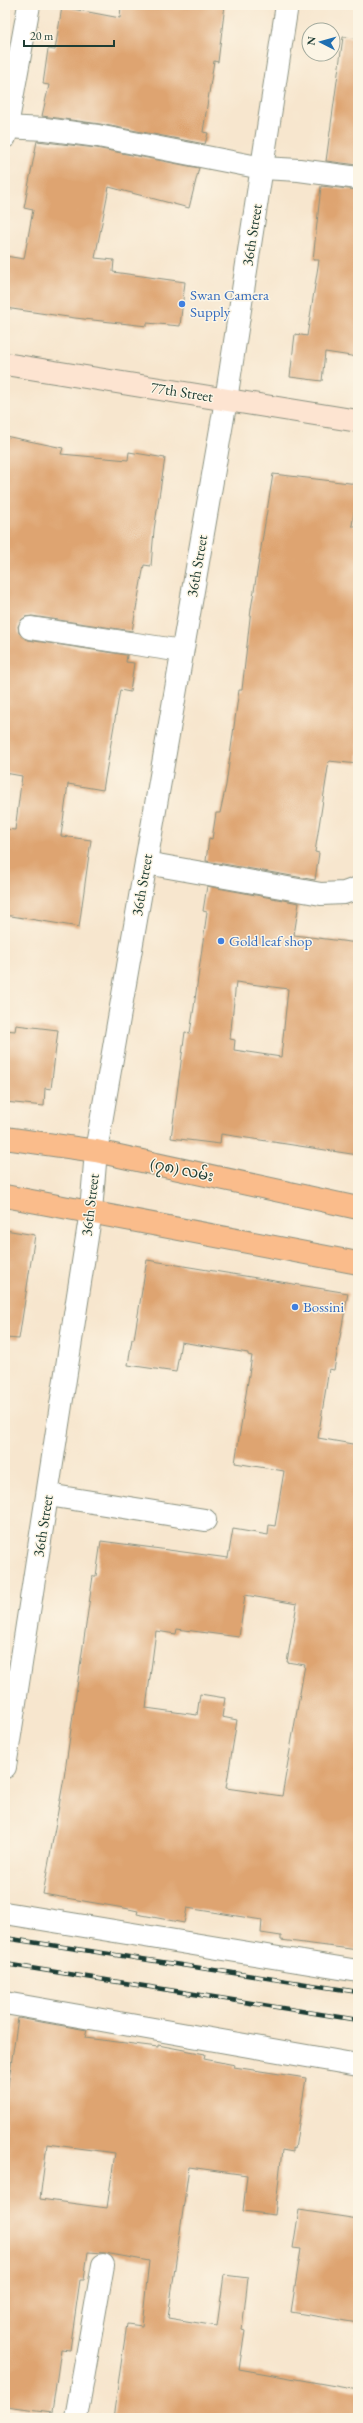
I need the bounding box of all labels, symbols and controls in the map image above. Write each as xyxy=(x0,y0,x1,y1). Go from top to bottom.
scale bar xyxy=(24,22,114,48)
north arrow xyxy=(301,22,341,62)
text: 20 m xyxy=(30,28,54,44)
text: N xyxy=(304,36,318,46)
street label: 36th Street xyxy=(237,202,266,267)
place label: Swan Camera Supply xyxy=(190,285,269,321)
marker: Swan Camera Supply xyxy=(177,299,187,309)
street label: 77th Street xyxy=(150,377,215,406)
street label: 36th Street xyxy=(182,533,211,598)
street label: 36th Street xyxy=(127,852,156,917)
place label: Gold leaf shop xyxy=(229,931,313,950)
marker: Gold leaf shop xyxy=(216,936,226,946)
street label: (၇၈) လမ်း xyxy=(148,1154,215,1188)
street label: 36th Street xyxy=(76,1172,103,1237)
place label: Bossini xyxy=(303,1297,345,1316)
marker: Bossini xyxy=(290,1302,300,1312)
street label: 36th Street xyxy=(28,1493,57,1558)

